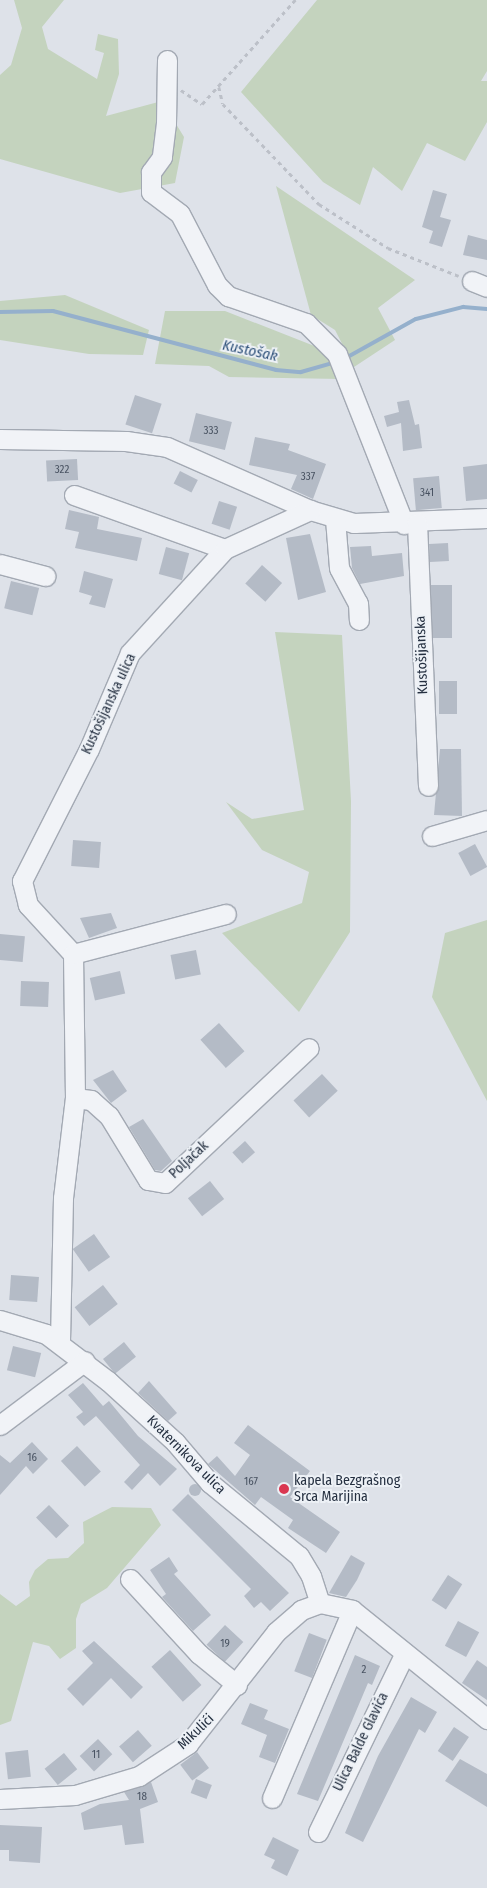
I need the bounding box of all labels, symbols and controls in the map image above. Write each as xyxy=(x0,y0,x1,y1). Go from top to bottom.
water label: Kustošak xyxy=(221,336,279,366)
house number: 333 xyxy=(204,424,218,438)
house number: 322 xyxy=(55,463,69,477)
house number: 337 xyxy=(301,470,315,484)
house number: 341 xyxy=(420,486,434,500)
street label: Kustošijanska xyxy=(412,615,432,695)
street label: Kustošijanska ulica xyxy=(78,651,140,757)
street label: Poljačak xyxy=(166,1138,212,1182)
street label: Kvaternikova ulica xyxy=(143,1412,229,1498)
house number: 16 xyxy=(27,1451,37,1465)
place label: kapela Bezgrašnog Srca Marijina xyxy=(294,1473,400,1505)
house number: 167 xyxy=(244,1475,258,1489)
marker: kapela Bezgrašnog Srca Marijina xyxy=(278,1483,290,1495)
house number: 19 xyxy=(220,1637,230,1651)
house number: 2 xyxy=(362,1663,366,1677)
street label: Ulica Balde Glavića xyxy=(330,1690,392,1794)
street label: Mikulići xyxy=(174,1711,218,1753)
house number: 11 xyxy=(92,1748,100,1762)
house number: 18 xyxy=(137,1790,147,1804)

